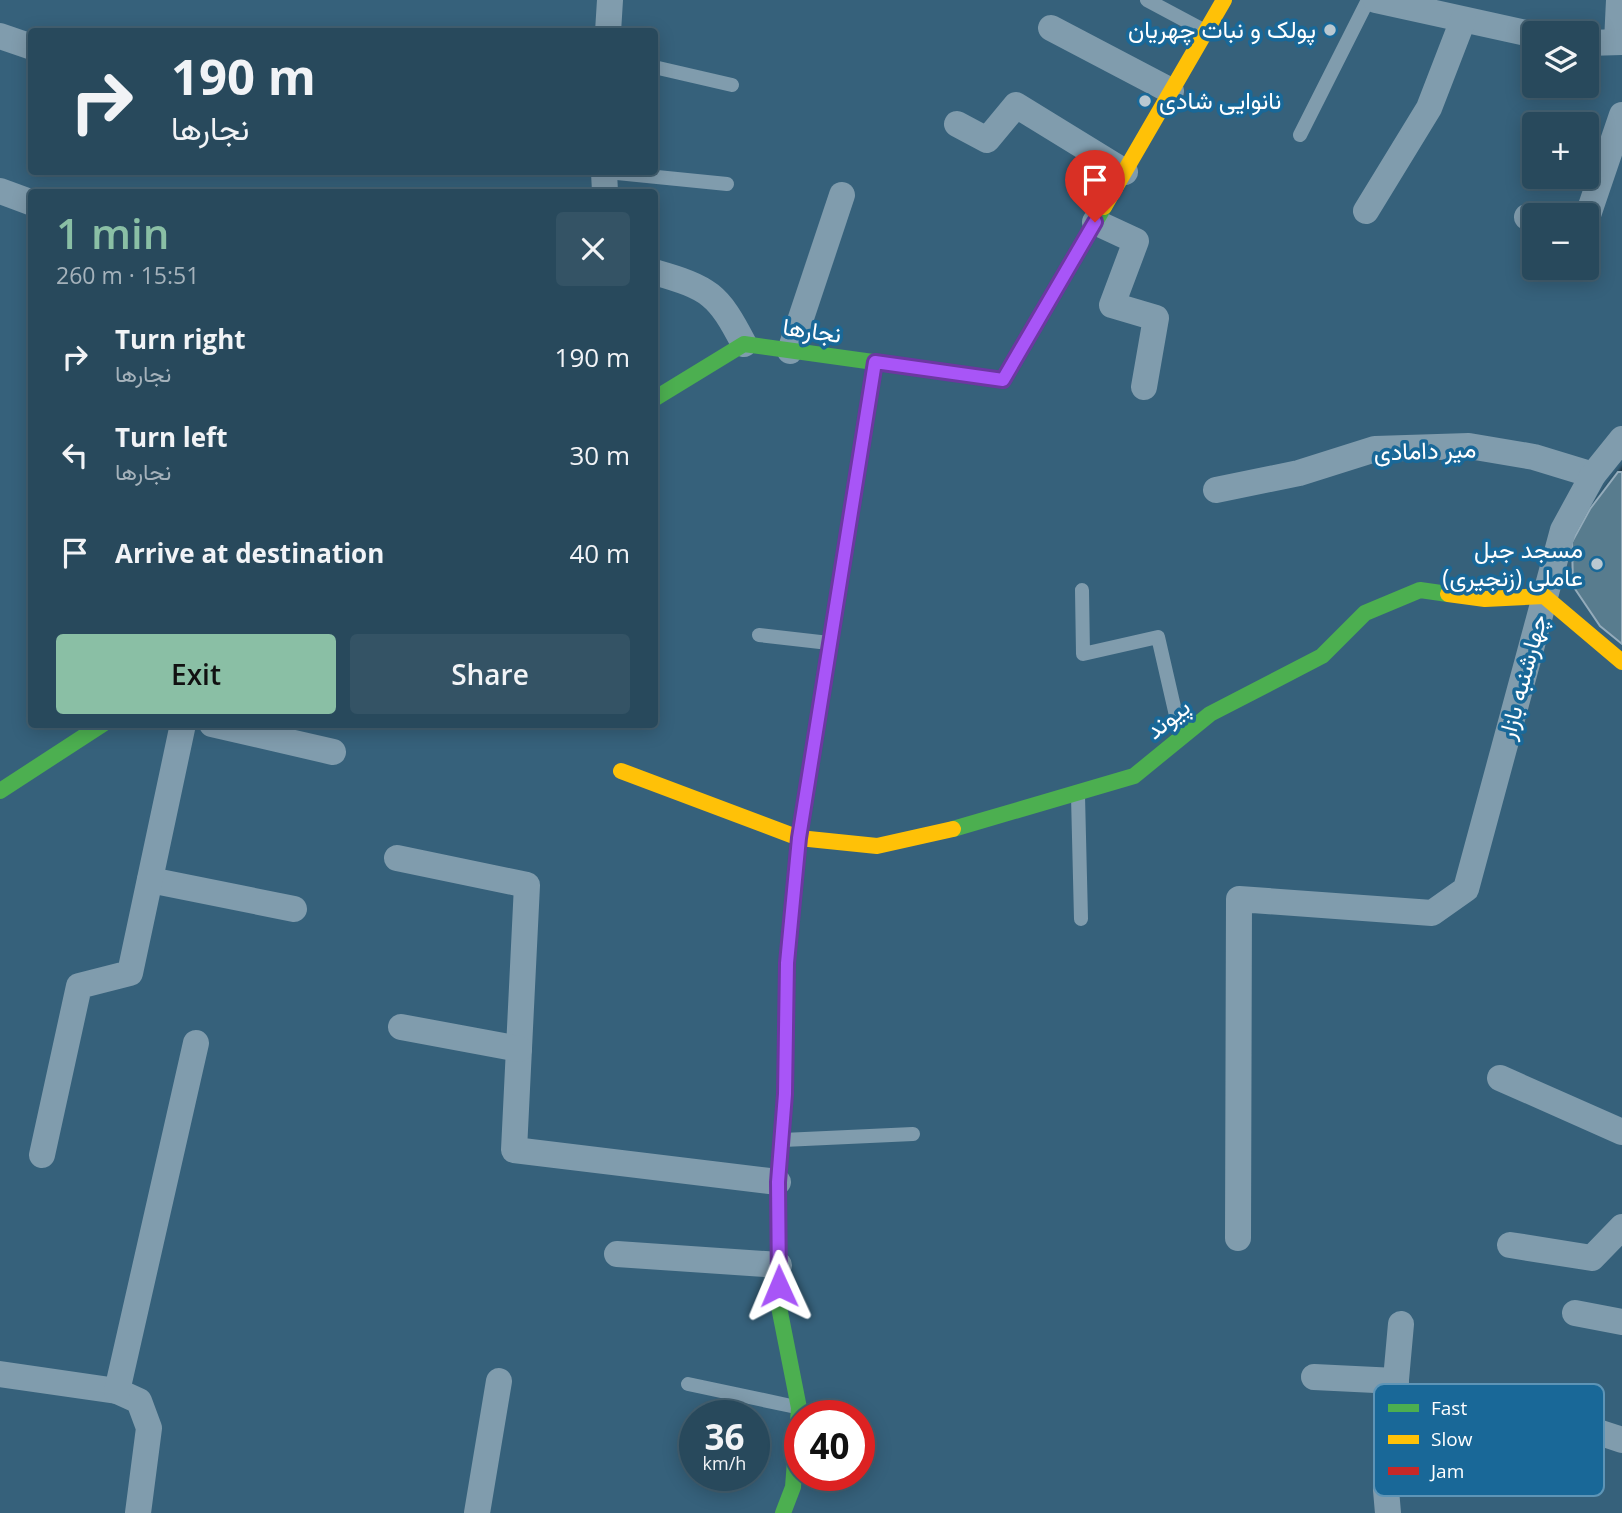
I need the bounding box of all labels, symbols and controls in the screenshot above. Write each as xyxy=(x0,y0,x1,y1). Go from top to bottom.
place label: پولک و نبات چهریان xyxy=(1128,12,1316,46)
map controls xyxy=(1522,21,1599,280)
button: layers xyxy=(1522,21,1599,98)
marker: پولک و نبات چهریان xyxy=(1322,22,1338,38)
text: 190 m xyxy=(171,43,316,109)
icon: right xyxy=(56,56,147,147)
place label: نانوایی شادی xyxy=(1159,83,1281,116)
marker: نانوایی شادی xyxy=(1137,93,1153,109)
text: نجارها xyxy=(171,106,249,149)
button: + xyxy=(1522,112,1599,189)
pin xyxy=(1065,150,1125,222)
icon: arrive xyxy=(1076,161,1114,199)
button: − xyxy=(1522,203,1599,280)
text: 1 min xyxy=(56,204,169,261)
button: close xyxy=(556,212,630,286)
text: 260 m · 15:51 xyxy=(56,259,199,291)
street label: نجارها xyxy=(781,309,844,350)
text: Turn right xyxy=(115,321,246,357)
icon: right xyxy=(56,338,94,376)
text: 190 m xyxy=(555,339,630,375)
text: نجارها xyxy=(115,357,171,389)
text: Turn left xyxy=(115,419,227,455)
street label: میر دامادی xyxy=(1373,431,1477,468)
icon: left xyxy=(56,436,94,474)
text: 30 m xyxy=(569,437,630,473)
text: نجارها xyxy=(115,455,171,487)
place label: مسجد جبل عاملی (زنجیری) xyxy=(1442,532,1583,593)
icon: arrive xyxy=(56,534,94,572)
text: Arrive at destination xyxy=(115,535,384,571)
text: 40 m xyxy=(569,535,630,571)
marker: مسجد جبل عاملی (زنجیری) xyxy=(1589,556,1605,572)
street label: چهارشنبه بازار xyxy=(1489,610,1555,744)
button: Exit xyxy=(56,634,336,714)
button: Share xyxy=(350,634,630,714)
street label: پیوند xyxy=(1138,690,1197,747)
position arrow xyxy=(742,1249,816,1323)
legend xyxy=(1374,1384,1604,1496)
text: Fast xyxy=(1431,1395,1467,1421)
speed limit sign: 40 xyxy=(784,1400,875,1491)
text: 36 xyxy=(704,1413,745,1460)
text: Slow xyxy=(1431,1426,1473,1452)
text: km/h xyxy=(703,1451,746,1475)
text: Jam xyxy=(1429,1458,1464,1484)

